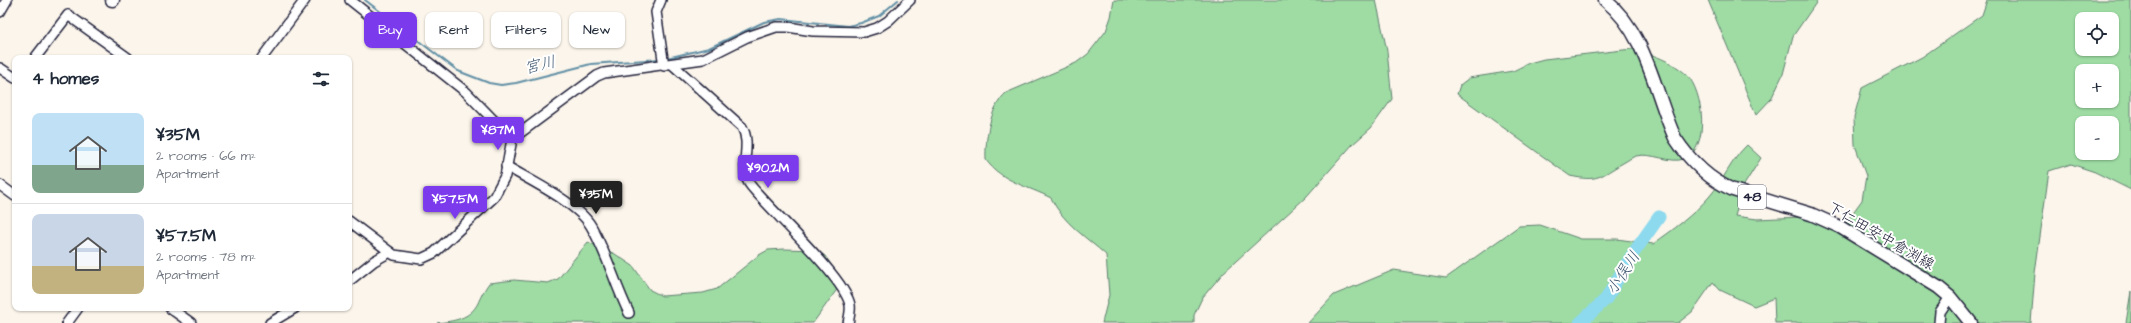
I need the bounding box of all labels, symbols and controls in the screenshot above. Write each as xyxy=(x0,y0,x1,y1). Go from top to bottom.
chip: Buy xyxy=(364,12,417,48)
chip: Rent xyxy=(425,12,483,48)
chip: Filters xyxy=(491,12,561,48)
chip: New xyxy=(569,12,625,48)
map controls xyxy=(2075,12,2119,160)
button: locate xyxy=(2075,12,2119,56)
water label: 宮川 xyxy=(522,51,558,79)
button: + xyxy=(2075,64,2119,108)
text: 4 homes xyxy=(32,67,99,91)
icon: filters xyxy=(310,68,332,90)
button: − xyxy=(2075,116,2119,160)
pin: ¥87M xyxy=(474,117,522,151)
text: ¥87M xyxy=(481,121,515,139)
text: ¥35M xyxy=(156,123,200,147)
icon: home xyxy=(64,129,112,177)
text: 2 rooms · 66 m² xyxy=(156,147,256,165)
pin: ¥90.2M xyxy=(735,155,801,189)
text: ¥90.2M xyxy=(747,159,789,177)
text: Apartment xyxy=(156,165,220,183)
pin: ¥35M xyxy=(572,181,620,215)
text: ¥35M xyxy=(579,185,613,203)
road number: 48 xyxy=(1738,185,1766,209)
pin: ¥57.5M xyxy=(422,186,488,220)
text: ¥57.5M xyxy=(432,190,478,208)
street label: 下仁田安中倉渕線 xyxy=(1824,197,1938,275)
text: ¥57.5M xyxy=(156,224,216,248)
icon: home xyxy=(64,230,112,278)
water label: 小俣川 xyxy=(1601,247,1645,299)
text: 2 rooms · 78 m² xyxy=(156,248,256,266)
text: Apartment xyxy=(156,266,220,284)

